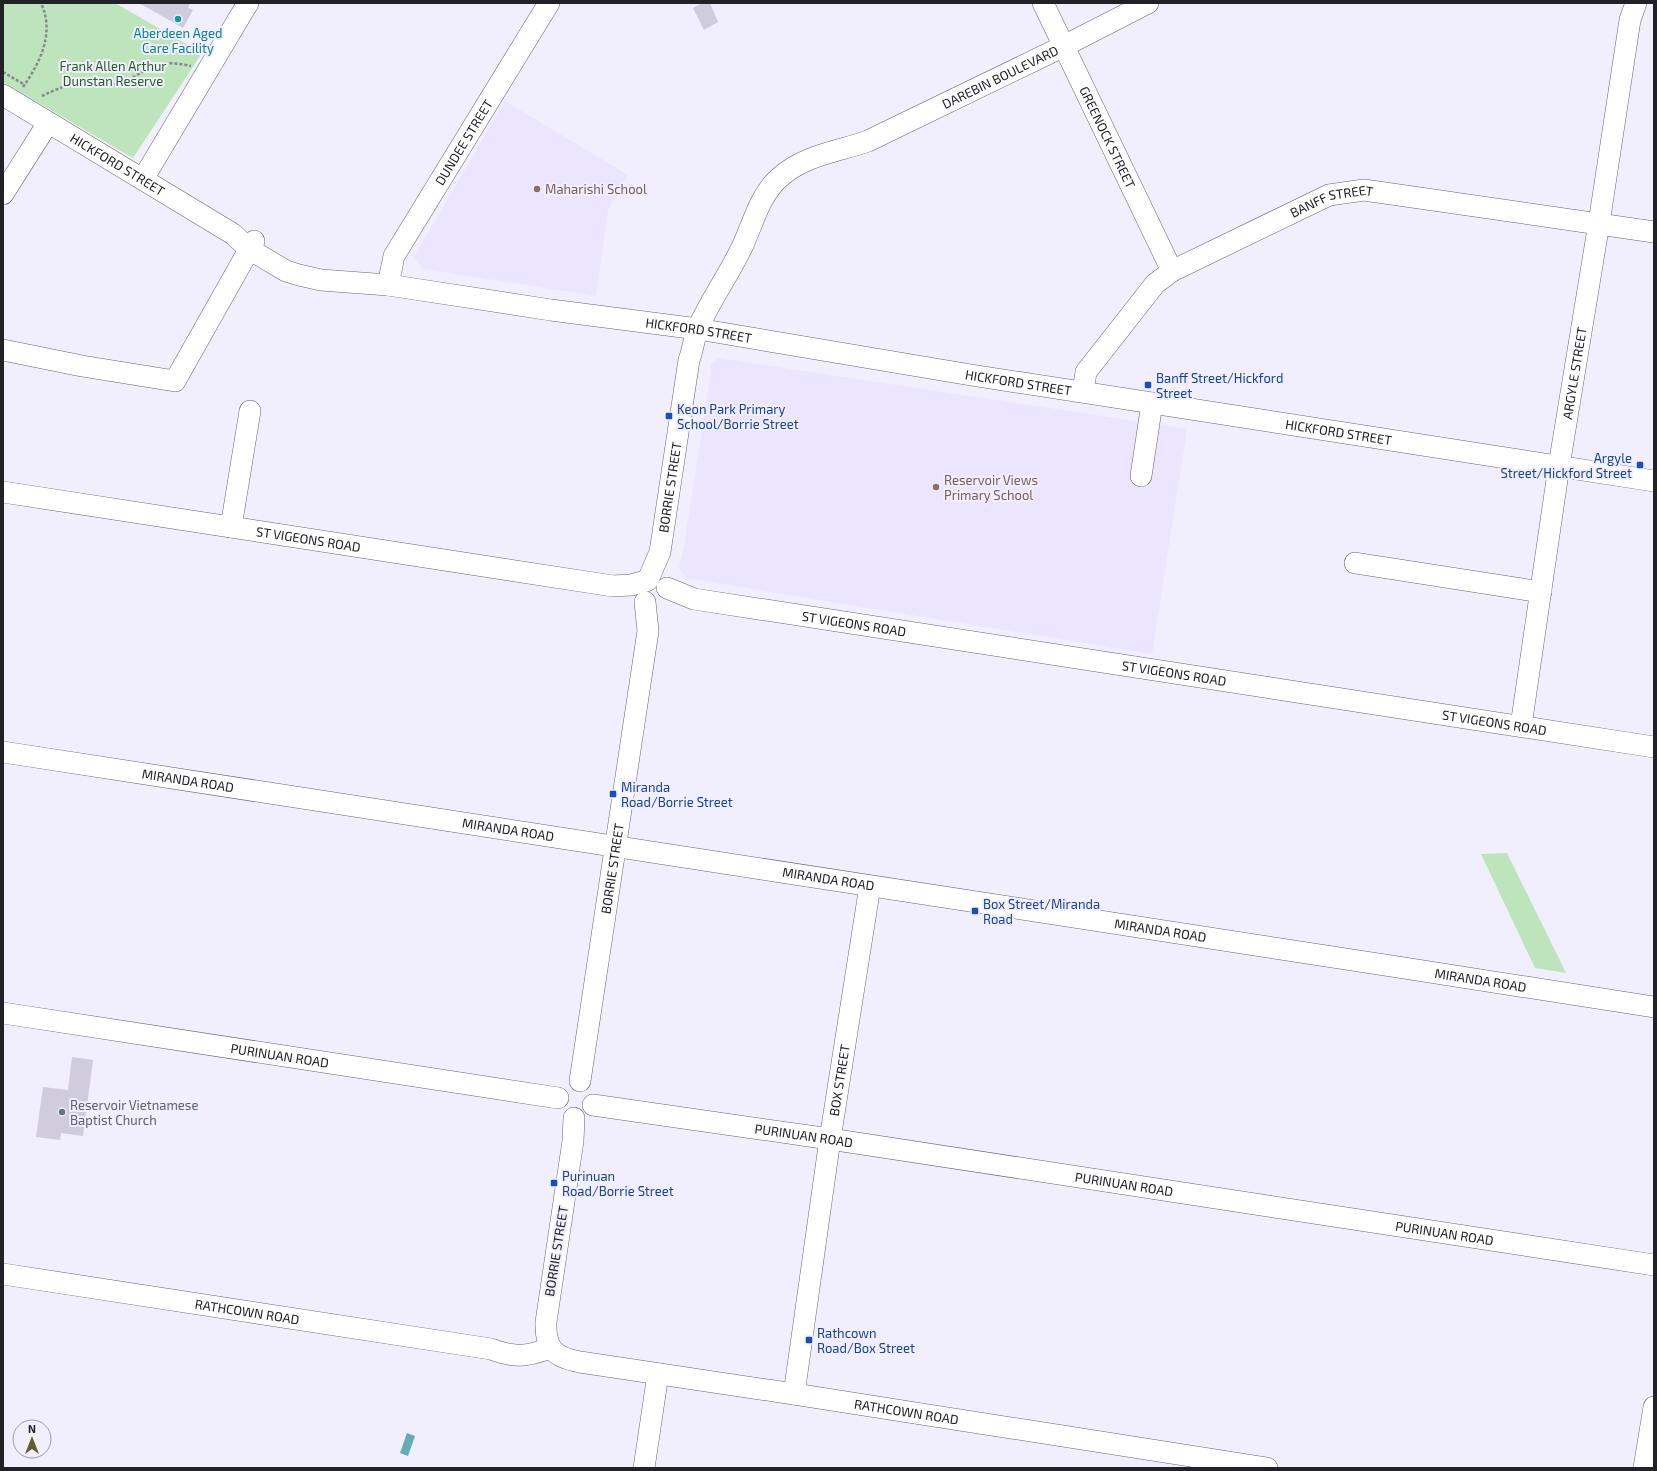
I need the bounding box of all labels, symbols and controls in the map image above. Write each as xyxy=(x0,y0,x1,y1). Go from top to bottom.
marker: Aberdeen Aged Care Facility xyxy=(173,14,183,24)
place label: Aberdeen Aged Care Facility xyxy=(134,25,222,56)
street label: DAREBIN BOULEVARD xyxy=(939,42,1061,112)
park label: Frank Allen Arthur Dunstan Reserve xyxy=(59,58,167,89)
street label: GREENOCK STREET xyxy=(1076,84,1139,191)
street label: DUNDEE STREET xyxy=(431,96,496,188)
street label: HICKFORD STREET xyxy=(68,130,168,199)
place label: Maharishi School xyxy=(545,181,647,197)
street label: BANFF STREET xyxy=(1287,182,1375,221)
marker: Maharishi School xyxy=(532,184,542,194)
street label: HICKFORD STREET xyxy=(644,314,754,346)
street label: ARGYLE STREET xyxy=(1559,325,1590,420)
street label: HICKFORD STREET xyxy=(964,366,1073,399)
place label: Banff Street/Hickford Street xyxy=(1156,370,1283,401)
marker: Banff Street/Hickford Street xyxy=(1143,380,1153,390)
place label: Keon Park Primary School/Borrie Street xyxy=(677,401,799,432)
marker: Keon Park Primary School/Borrie Street xyxy=(664,411,674,421)
street label: HICKFORD STREET xyxy=(1284,416,1393,448)
street label: BORRIE STREET xyxy=(655,440,685,534)
place label: Argyle Street/Hickford Street xyxy=(1500,450,1632,481)
marker: Argyle Street/Hickford Street xyxy=(1635,460,1645,470)
place label: Reservoir Views Primary School xyxy=(944,472,1038,503)
marker: Reservoir Views Primary School xyxy=(931,482,941,492)
street label: ST VIGEONS ROAD xyxy=(255,523,362,555)
street label: ST VIGEONS ROAD xyxy=(801,608,907,640)
street label: ST VIGEONS ROAD xyxy=(1121,657,1227,689)
street label: ST VIGEONS ROAD xyxy=(1441,706,1548,738)
street label: MIRANDA ROAD xyxy=(141,765,235,795)
place label: Miranda Road/Borrie Street xyxy=(621,779,733,810)
marker: Miranda Road/Borrie Street xyxy=(608,789,618,799)
street label: MIRANDA ROAD xyxy=(461,814,555,844)
street label: BORRIE STREET xyxy=(597,822,627,915)
street label: MIRANDA ROAD xyxy=(781,864,875,894)
place label: Box Street/Miranda Road xyxy=(983,896,1100,927)
marker: Box Street/Miranda Road xyxy=(970,906,980,916)
street label: MIRANDA ROAD xyxy=(1113,915,1207,945)
street label: MIRANDA ROAD xyxy=(1433,965,1528,995)
street label: PURINUAN ROAD xyxy=(230,1040,330,1071)
street label: BOX STREET xyxy=(826,1043,853,1117)
place label: Reservoir Vietnamese Baptist Church xyxy=(70,1097,198,1128)
marker: Reservoir Vietnamese Baptist Church xyxy=(57,1107,67,1117)
street label: PURINUAN ROAD xyxy=(754,1120,854,1150)
place label: Purinuan Road/Borrie Street xyxy=(562,1168,674,1199)
street label: PURINUAN ROAD xyxy=(1074,1169,1174,1199)
marker: Purinuan Road/Borrie Street xyxy=(549,1178,559,1188)
street label: BORRIE STREET xyxy=(541,1204,571,1297)
street label: PURINUAN ROAD xyxy=(1394,1218,1495,1248)
street label: RATHCOWN ROAD xyxy=(194,1296,300,1327)
place label: Rathcown Road/Box Street xyxy=(817,1325,915,1356)
marker: Rathcown Road/Box Street xyxy=(804,1335,814,1345)
street label: RATHCOWN ROAD xyxy=(853,1396,960,1428)
north arrow xyxy=(12,1419,52,1459)
text: N xyxy=(28,1422,36,1435)

